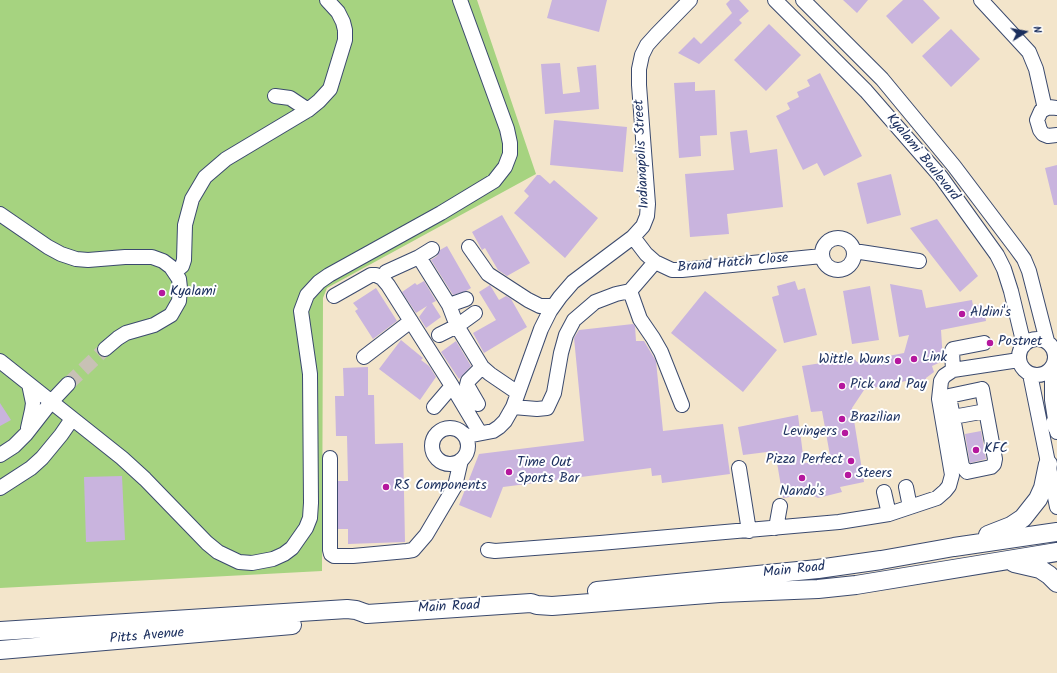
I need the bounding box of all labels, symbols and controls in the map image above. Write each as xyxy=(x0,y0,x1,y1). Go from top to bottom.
north arrow xyxy=(1005,12,1045,52)
text: N xyxy=(1027,25,1046,35)
street label: Indianapolis Street xyxy=(632,99,654,209)
street label: Kyalami Boulevard xyxy=(882,111,962,205)
street label: Brand Hatch Close xyxy=(677,251,789,277)
place label: Kyalami xyxy=(170,285,216,301)
marker: Kyalami xyxy=(157,288,167,298)
place label: Aldini's xyxy=(970,306,1011,322)
marker: Aldini's xyxy=(957,309,967,319)
place label: Postnet xyxy=(998,335,1043,351)
marker: Postnet xyxy=(985,338,995,348)
place label: Link xyxy=(922,351,947,367)
place label: Wittle Wuns xyxy=(818,353,890,369)
marker: Link xyxy=(909,354,919,364)
marker: Wittle Wuns xyxy=(893,356,903,366)
place label: Pick and Pay xyxy=(850,378,927,394)
marker: Pick and Pay xyxy=(837,381,847,391)
place label: Brazilian xyxy=(850,411,900,427)
marker: Brazilian xyxy=(837,414,847,424)
place label: Levingers xyxy=(783,425,837,441)
marker: Levingers xyxy=(840,428,850,438)
place label: KFC xyxy=(984,442,1008,458)
marker: KFC xyxy=(971,445,981,455)
place label: Pizza Perfect xyxy=(766,453,843,469)
place label: Time Out Sports Bar xyxy=(517,456,579,488)
marker: Pizza Perfect xyxy=(846,456,856,466)
marker: Time Out Sports Bar xyxy=(504,467,514,477)
place label: Steers xyxy=(856,467,892,483)
marker: Steers xyxy=(843,470,853,480)
marker: Nando's xyxy=(797,473,807,483)
place label: RS Components xyxy=(394,479,487,495)
marker: RS Components xyxy=(381,482,391,492)
place label: Nando's xyxy=(780,485,824,501)
street label: Main Road xyxy=(762,559,826,583)
street label: Main Road xyxy=(418,598,480,618)
street label: Pitts Avenue xyxy=(109,625,185,649)

